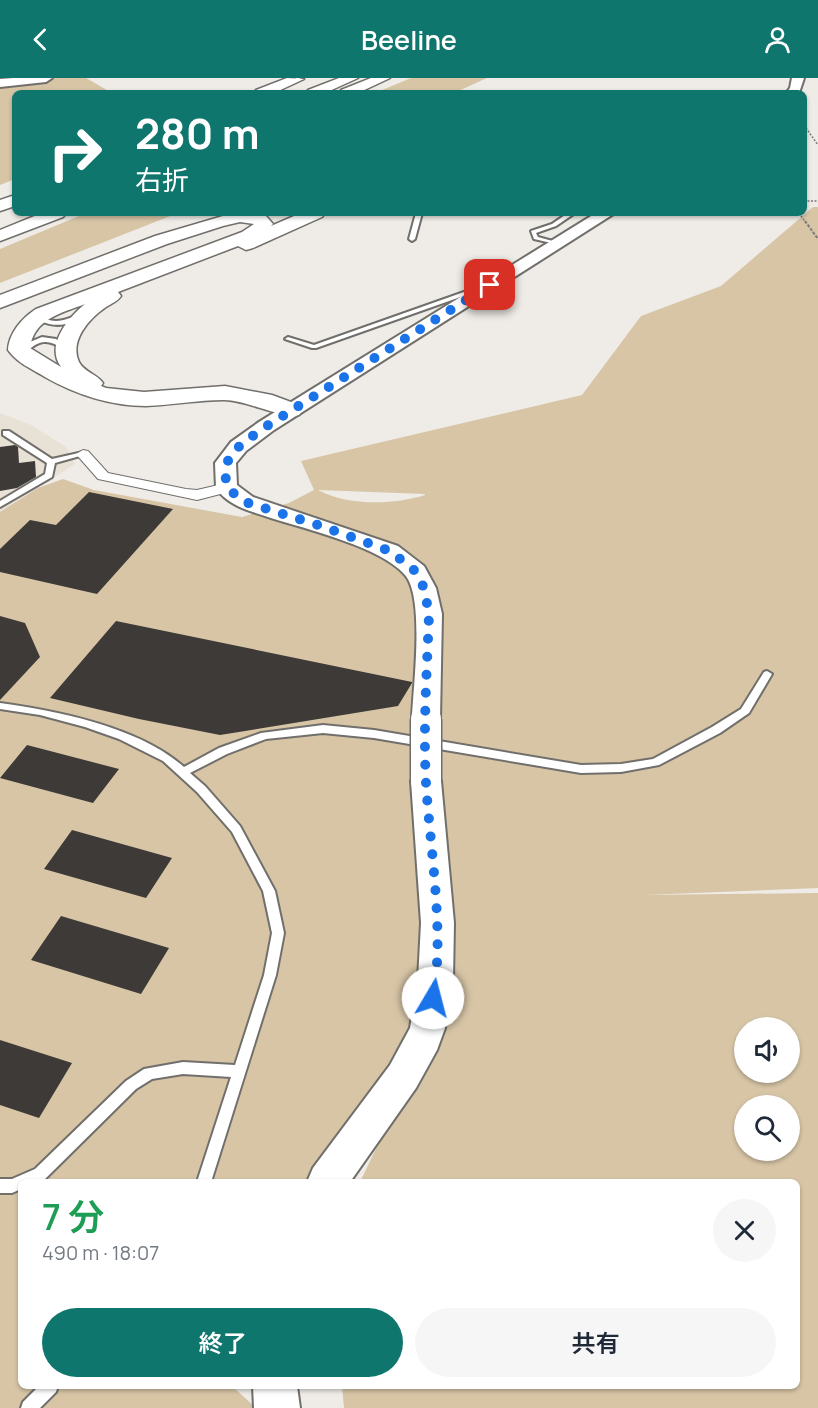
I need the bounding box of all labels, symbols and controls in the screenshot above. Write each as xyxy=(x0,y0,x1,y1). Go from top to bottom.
text: Beeline xyxy=(361,21,457,58)
icon: back xyxy=(24,23,57,56)
icon: person xyxy=(761,23,794,56)
text: 280 m xyxy=(135,104,260,162)
icon: right xyxy=(36,114,114,192)
text: 右折 xyxy=(135,161,189,198)
pin xyxy=(464,259,515,310)
icon: arrive xyxy=(473,268,506,301)
position arrow xyxy=(401,966,465,1030)
map controls xyxy=(734,1017,800,1161)
button: sound xyxy=(734,1017,800,1083)
button: search xyxy=(734,1095,800,1161)
text: 7 分 xyxy=(42,1192,104,1241)
button: close xyxy=(713,1199,776,1262)
text: 490 m · 18:07 xyxy=(42,1239,159,1266)
button: 終了 xyxy=(42,1308,403,1377)
button: 共有 xyxy=(415,1308,776,1377)

